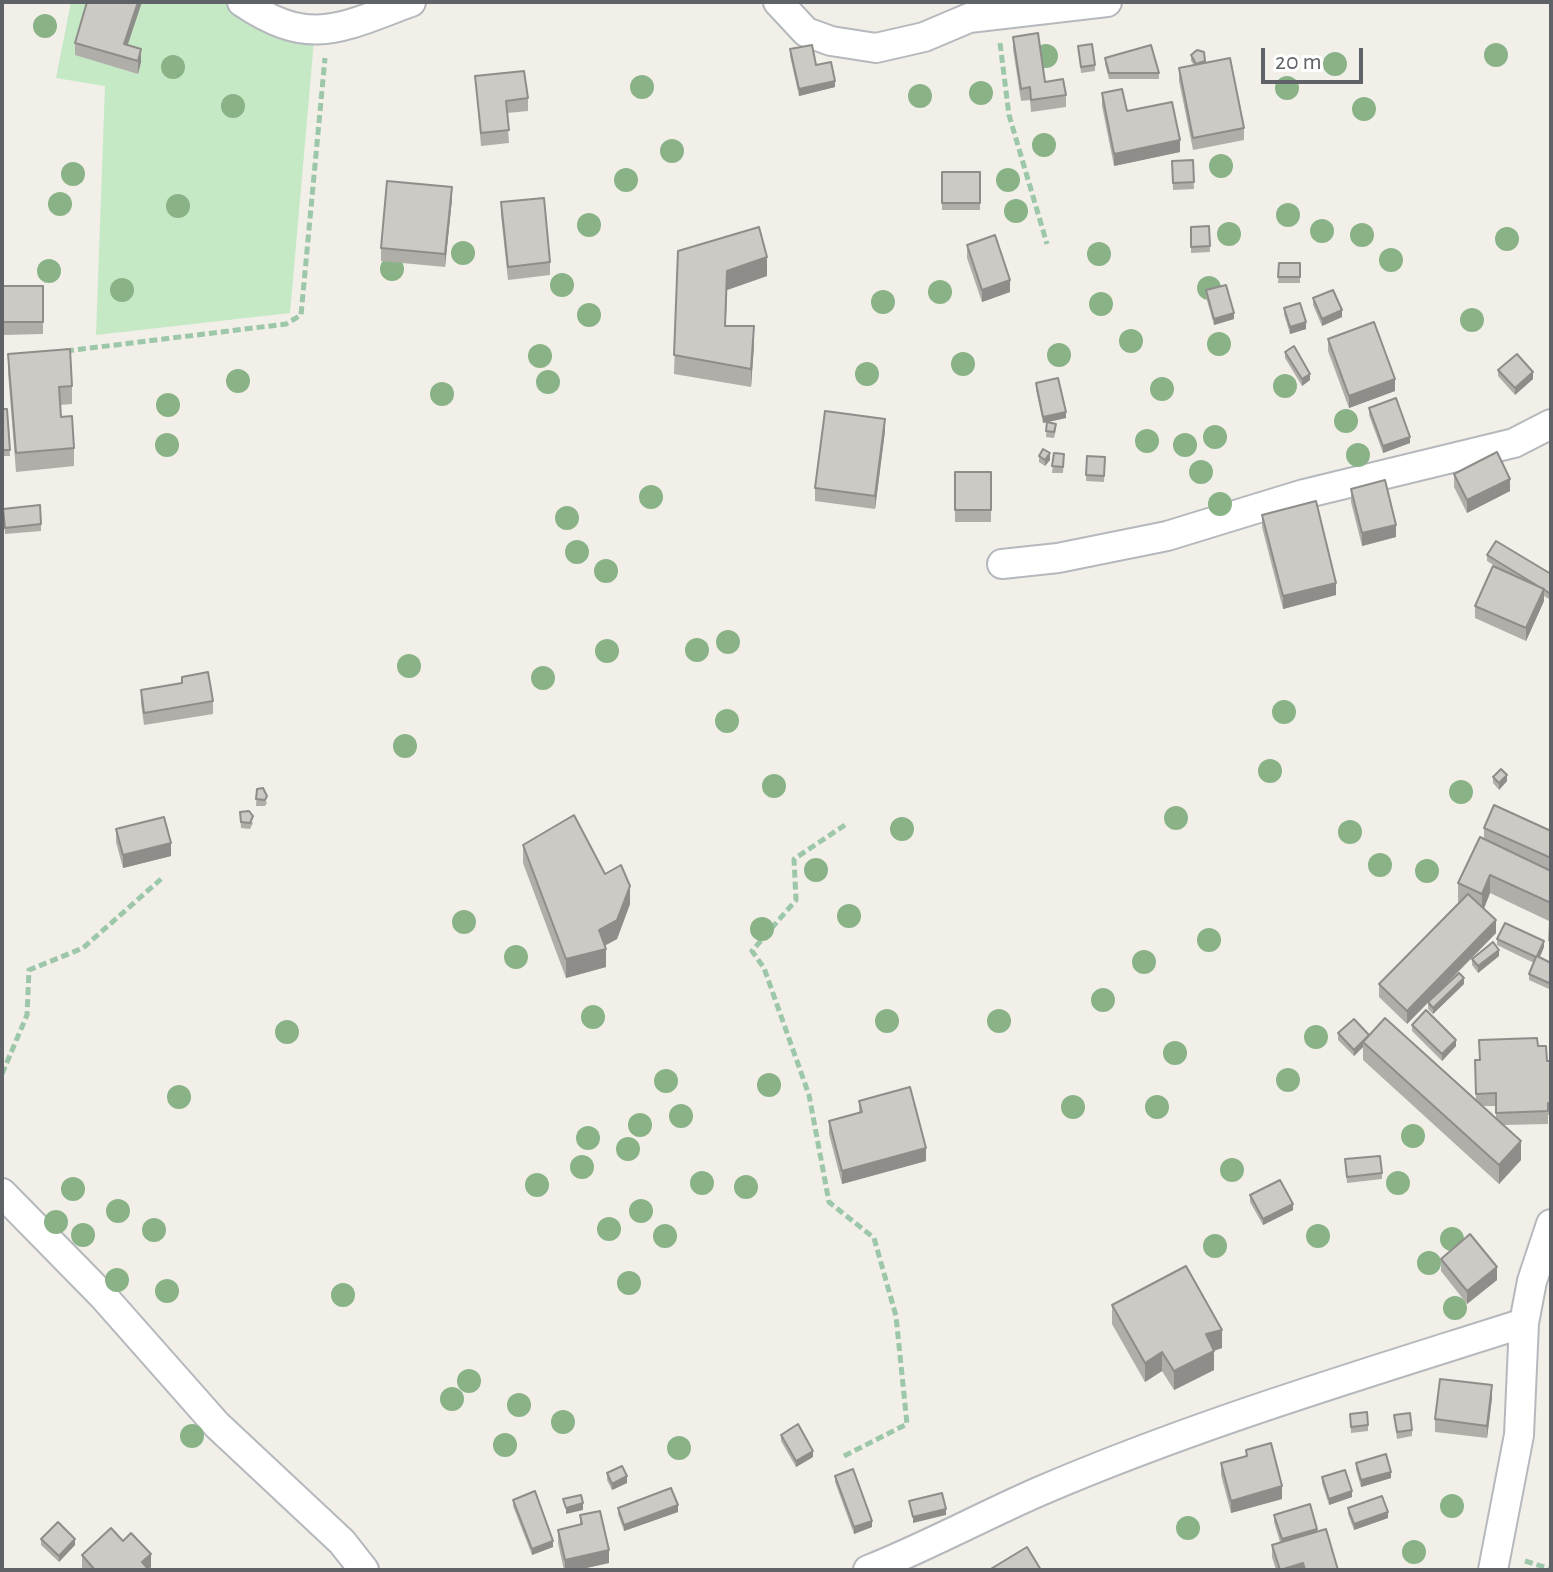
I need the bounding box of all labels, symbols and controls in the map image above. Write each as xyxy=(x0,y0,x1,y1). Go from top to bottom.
scale bar xyxy=(1265,32,1367,82)
text: 20 m xyxy=(1275,50,1322,74)

